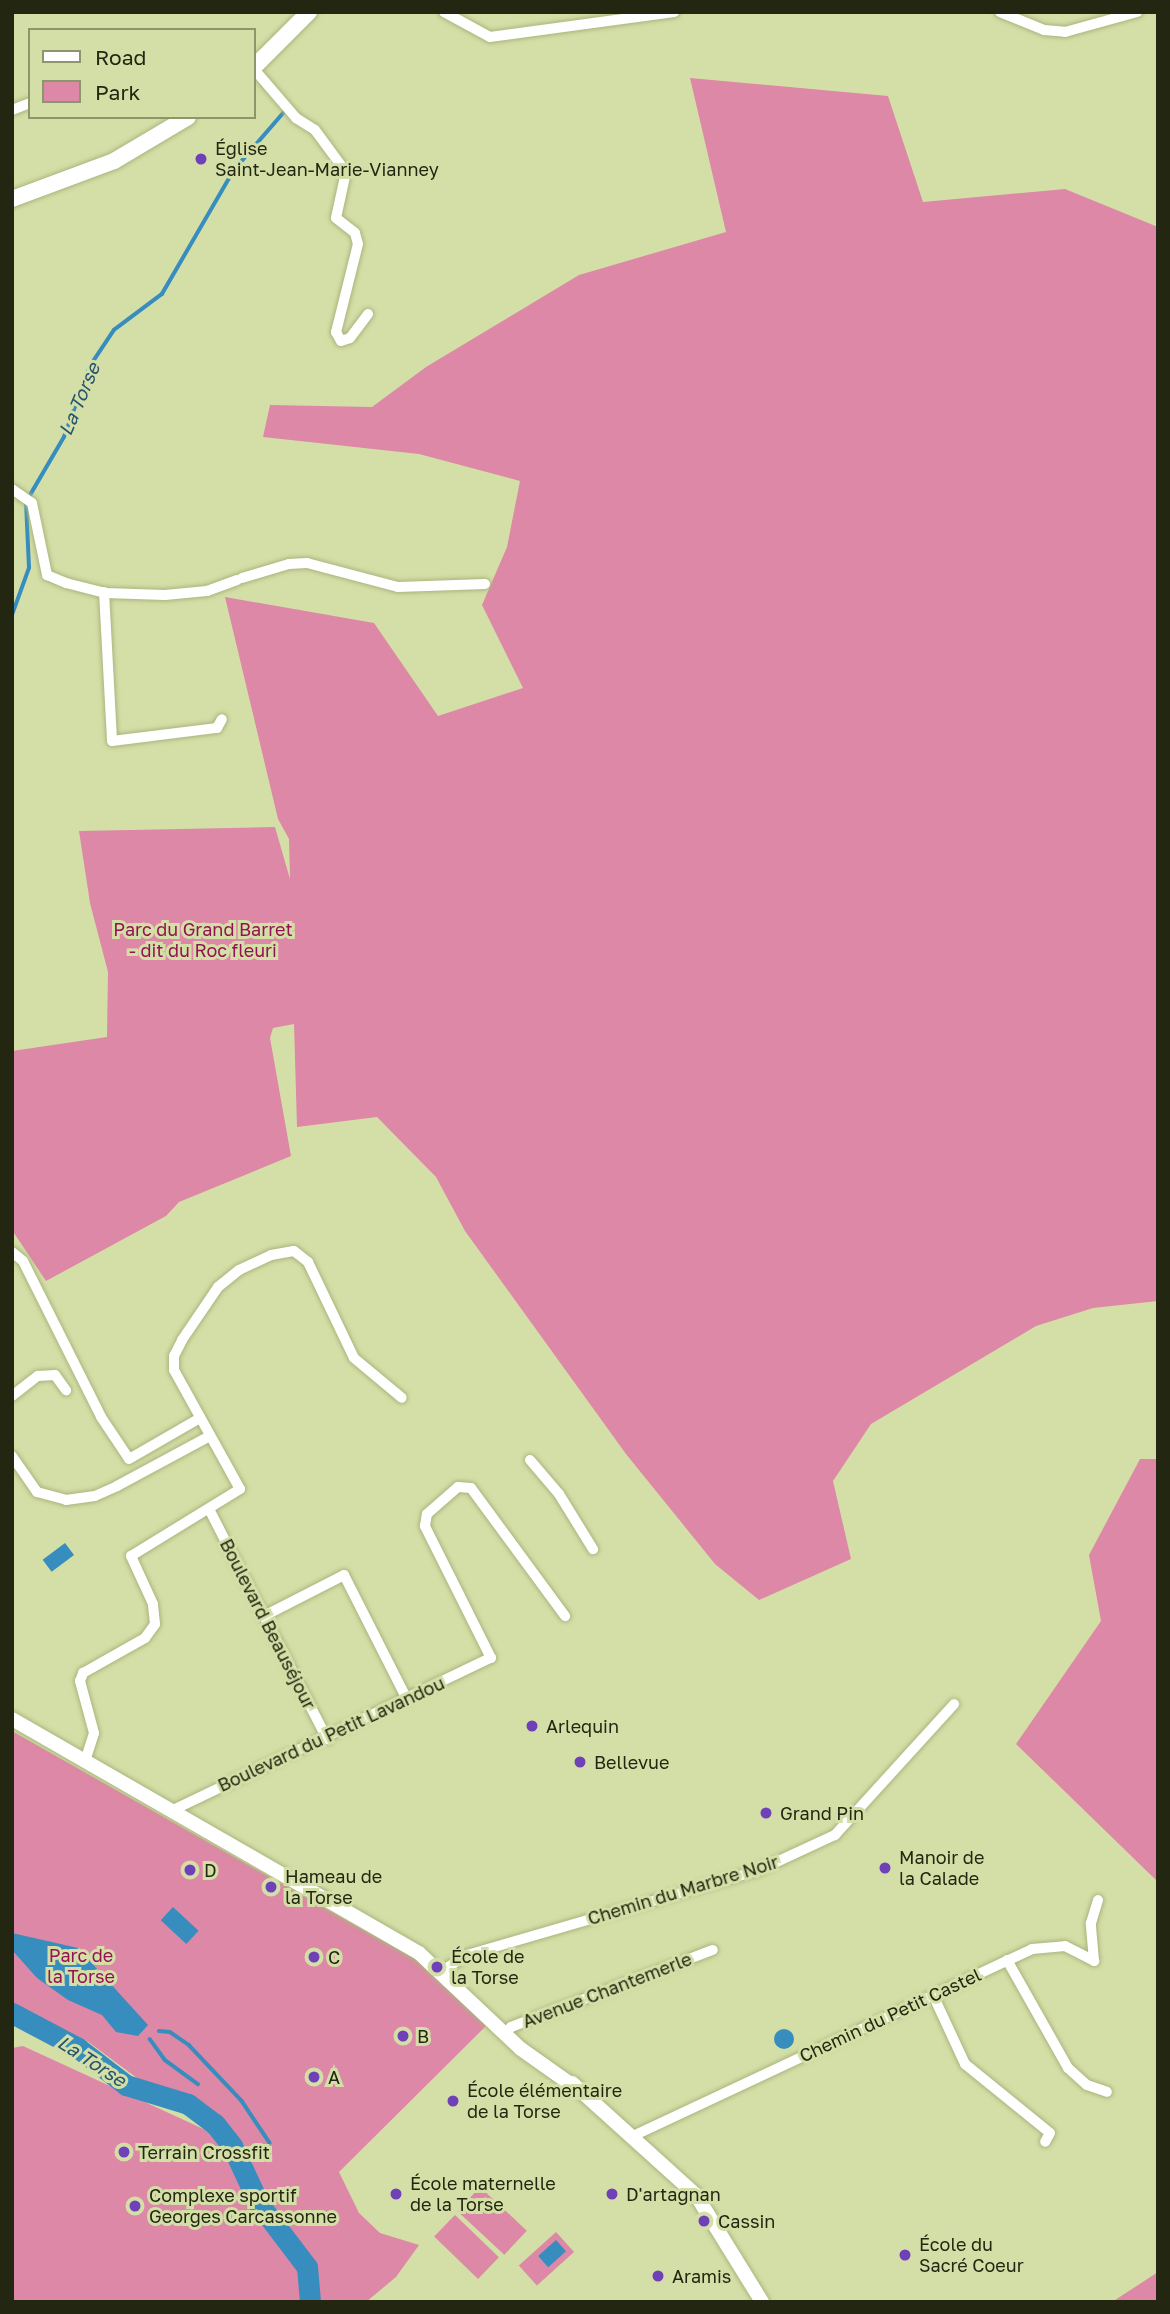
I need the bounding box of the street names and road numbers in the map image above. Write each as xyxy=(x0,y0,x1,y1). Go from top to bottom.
street label: Boulevard Beauséjour xyxy=(216,1535,320,1713)
street label: Boulevard du Petit Lavandou xyxy=(214,1672,448,1796)
street label: Chemin du Marbre Noir xyxy=(585,1851,781,1929)
street label: Avenue Chantemerle xyxy=(519,1948,695,2032)
street label: Chemin du Petit Castel xyxy=(796,1963,984,2067)

